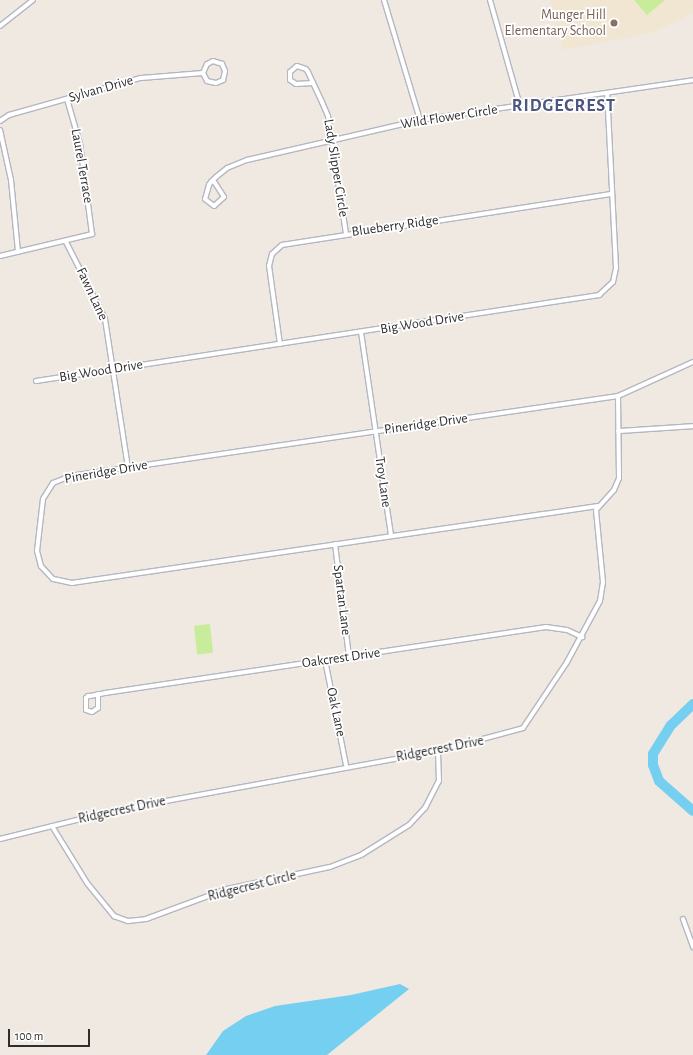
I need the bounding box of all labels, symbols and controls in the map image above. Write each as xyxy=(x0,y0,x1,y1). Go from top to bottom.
place label: Munger Hill Elementary School xyxy=(505,7,606,40)
marker: Munger Hill Elementary School xyxy=(609,18,619,28)
street label: Sylvan Drive xyxy=(67,72,135,106)
district label: RIDGECREST xyxy=(512,95,616,117)
street label: Wild Flower Circle xyxy=(399,101,499,133)
street label: Lady Slipper Circle xyxy=(320,118,352,218)
street label: Laurel Terrace xyxy=(67,127,97,205)
street label: Blueberry Ridge xyxy=(351,212,439,240)
street label: Fawn Lane xyxy=(72,265,112,323)
street label: Big Wood Drive xyxy=(379,308,465,338)
street label: Big Wood Drive xyxy=(58,356,144,386)
street label: Pineridge Drive xyxy=(383,410,469,438)
street label: Troy Lane xyxy=(371,455,395,509)
street label: Pineridge Drive xyxy=(63,456,149,488)
street label: Spartan Lane xyxy=(329,564,355,636)
street label: Oakcrest Drive xyxy=(301,644,381,672)
street label: Oak Lane xyxy=(323,686,349,738)
street label: Ridgecrest Drive xyxy=(395,732,485,766)
street label: Ridgecrest Drive xyxy=(77,793,167,827)
street label: Ridgecrest Circle xyxy=(206,867,298,905)
scale bar xyxy=(10,1021,92,1047)
text: 100 m xyxy=(15,1030,43,1042)

